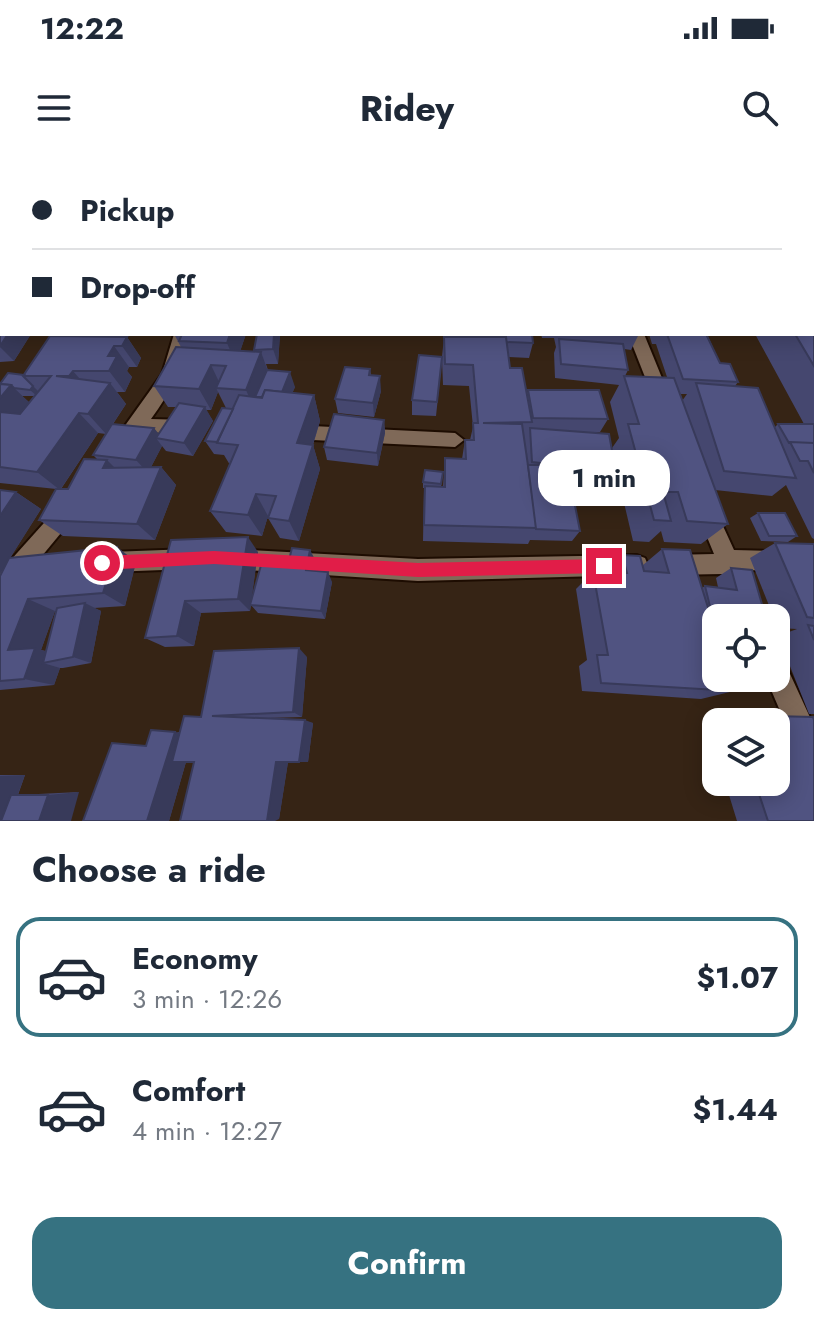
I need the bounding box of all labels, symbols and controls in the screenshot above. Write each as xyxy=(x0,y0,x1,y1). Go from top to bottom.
text: 12:22 xyxy=(40,7,124,50)
text: Ridey xyxy=(360,82,454,134)
icon: menu xyxy=(32,86,76,130)
icon: search xyxy=(738,86,782,130)
text: Pickup xyxy=(80,189,175,232)
text: Drop-off xyxy=(80,266,195,309)
callout: 1 min xyxy=(538,450,670,506)
text: 1 min xyxy=(572,459,636,497)
route start xyxy=(84,545,120,581)
route end xyxy=(586,548,622,584)
map controls xyxy=(702,604,790,796)
button: locate xyxy=(702,604,790,692)
button: layers xyxy=(702,708,790,796)
text: Choose a ride xyxy=(32,843,266,895)
text: Economy xyxy=(132,937,258,980)
icon: car xyxy=(36,941,108,1013)
text: $1.07 xyxy=(696,956,778,999)
text: 3 min · 12:26 xyxy=(132,980,282,1018)
text: Comfort xyxy=(132,1069,245,1112)
icon: car xyxy=(36,1073,108,1145)
text: $1.44 xyxy=(693,1088,778,1131)
text: 4 min · 12:27 xyxy=(132,1112,282,1150)
button: Confirm xyxy=(32,1217,782,1309)

